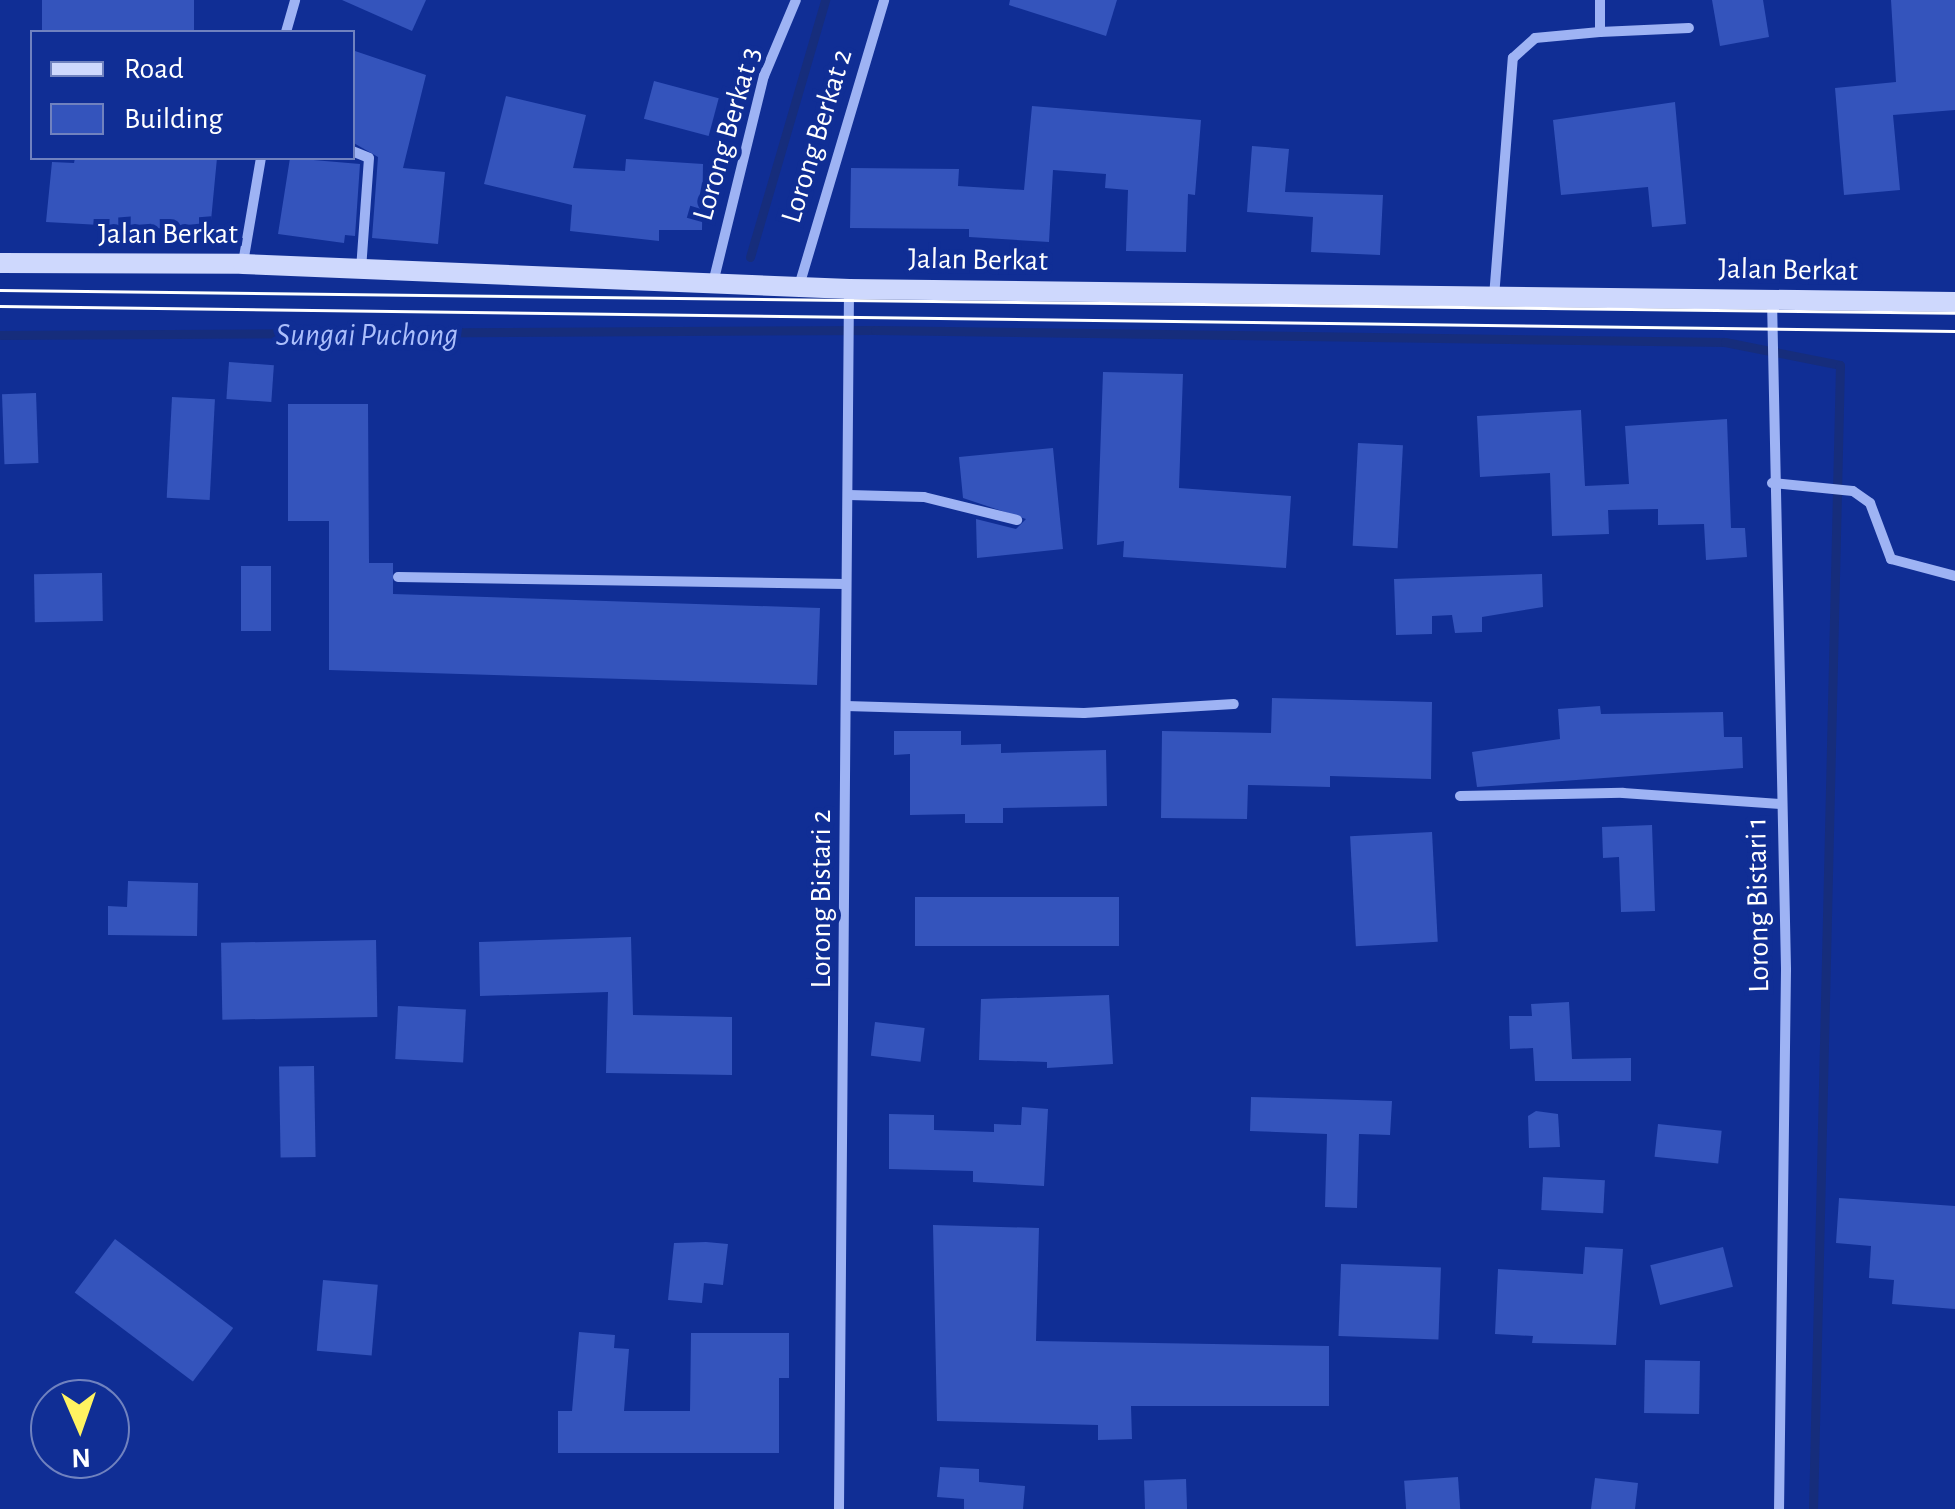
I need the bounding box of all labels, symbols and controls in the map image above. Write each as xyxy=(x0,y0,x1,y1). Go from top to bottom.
legend xyxy=(30,30,355,160)
street label: Lorong Berkat 3 xyxy=(685,43,769,225)
street label: Lorong Berkat 2 xyxy=(773,45,861,227)
text: Road xyxy=(124,54,184,84)
text: Building xyxy=(124,104,223,134)
street label: Jalan Berkat xyxy=(98,216,238,252)
street label: Jalan Berkat xyxy=(908,241,1048,279)
street label: Jalan Berkat xyxy=(1718,251,1858,289)
water label: Sungai Puchong xyxy=(276,316,458,354)
street label: Lorong Bistari 2 xyxy=(803,810,839,988)
street label: Lorong Bistari 1 xyxy=(1738,817,1778,993)
north arrow xyxy=(30,1379,130,1479)
text: N xyxy=(71,1443,91,1471)

